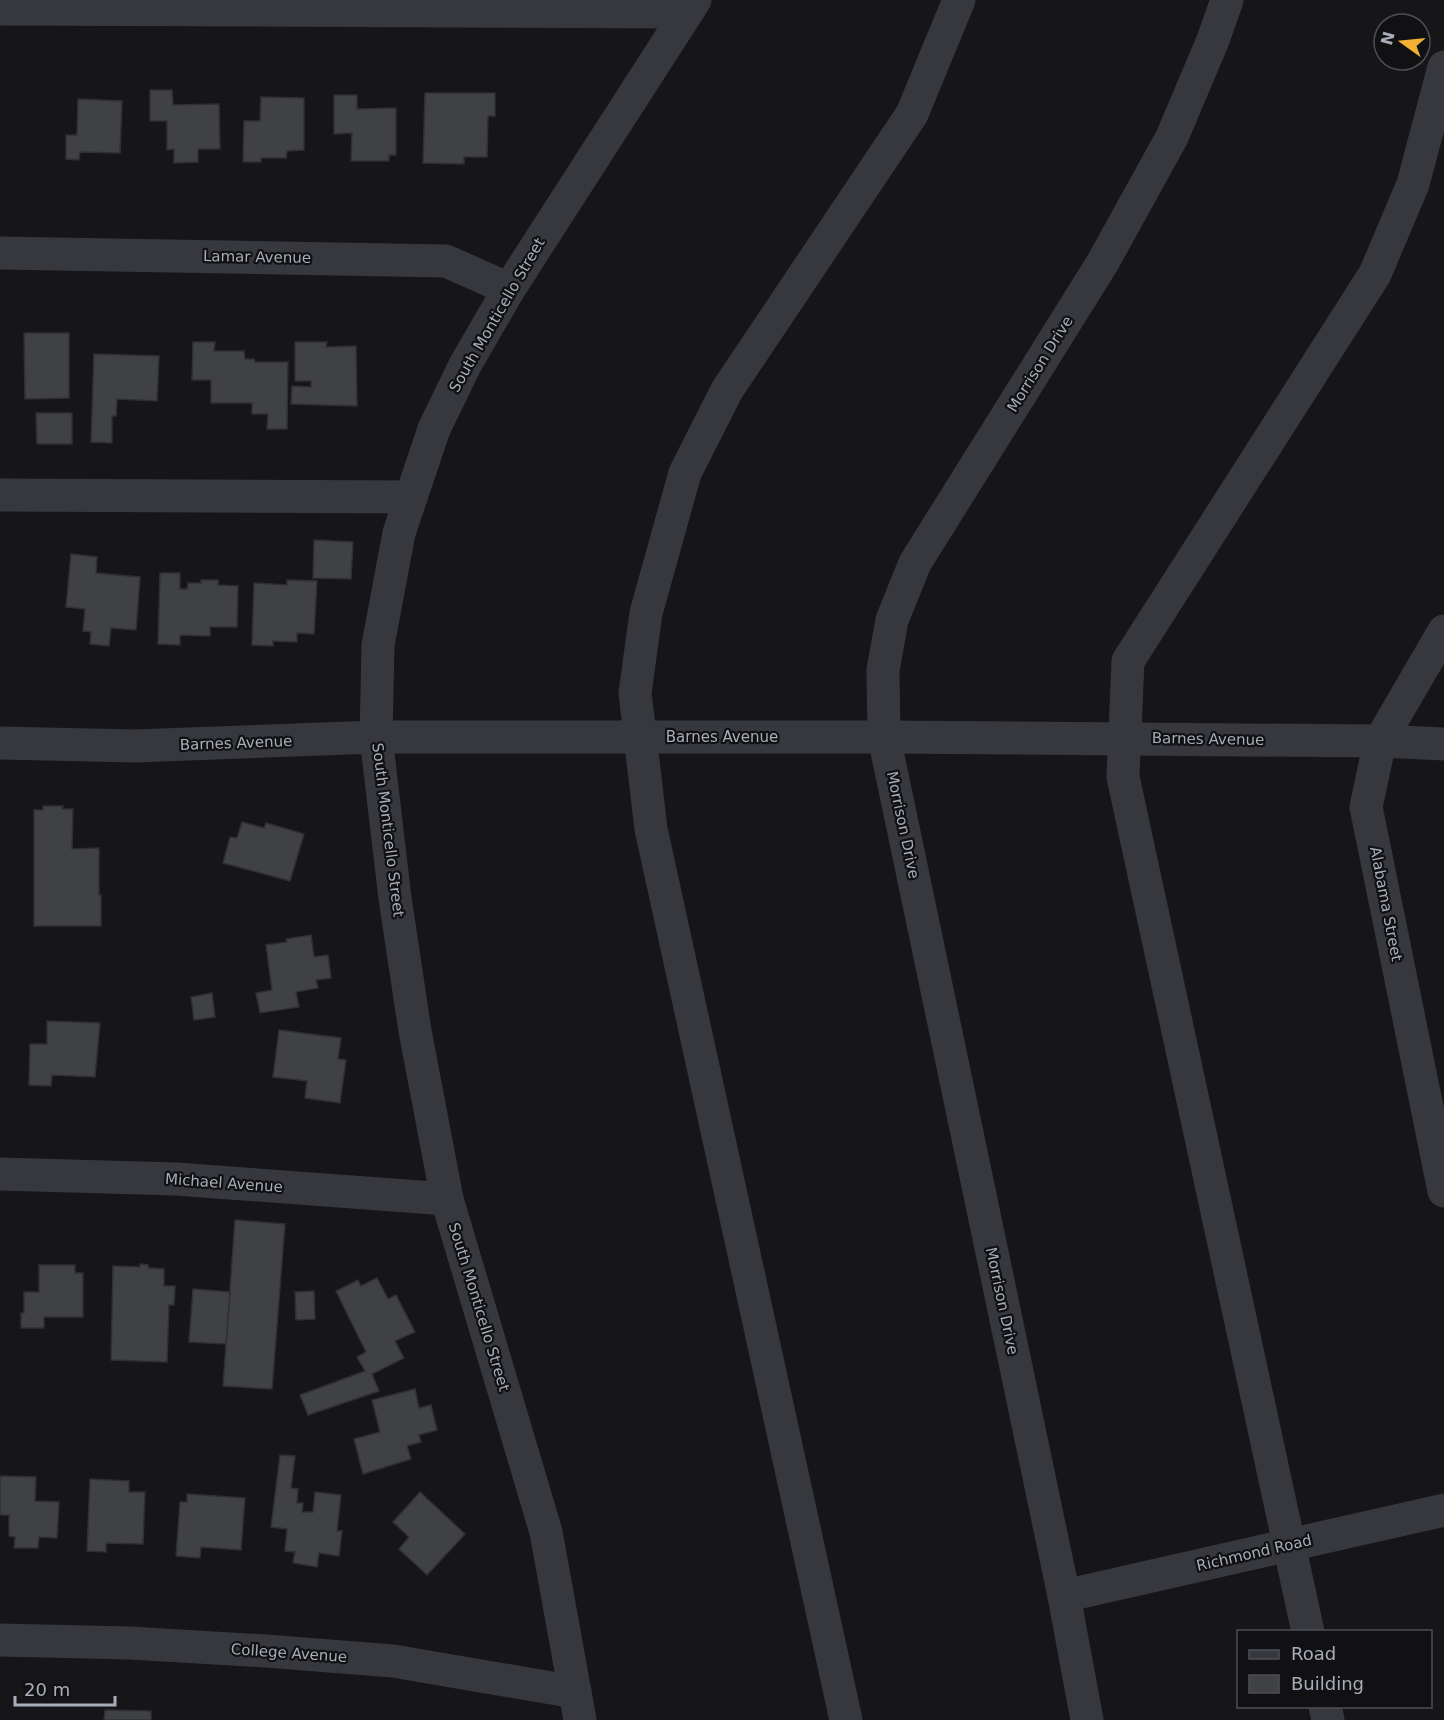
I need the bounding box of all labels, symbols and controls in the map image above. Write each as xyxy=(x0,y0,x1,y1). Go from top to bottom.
north arrow xyxy=(1372,12,1432,72)
text: N xyxy=(1377,29,1399,47)
street label: South Monticello Street xyxy=(445,234,549,395)
street label: Lamar Avenue xyxy=(203,247,311,267)
street label: Morrison Drive xyxy=(1003,313,1077,415)
street label: Barnes Avenue xyxy=(666,728,778,746)
street label: Barnes Avenue xyxy=(1152,729,1264,749)
street label: Barnes Avenue xyxy=(180,732,292,754)
street label: South Monticello Street xyxy=(368,742,408,918)
street label: Morrison Drive xyxy=(883,770,923,880)
street label: Alabama Street xyxy=(1366,845,1406,963)
street label: Michael Avenue xyxy=(165,1170,283,1196)
street label: South Monticello Street xyxy=(445,1221,513,1394)
street label: Morrison Drive xyxy=(982,1246,1022,1356)
street label: Richmond Road xyxy=(1195,1531,1313,1575)
legend xyxy=(1237,1630,1432,1708)
street label: College Avenue xyxy=(230,1640,348,1666)
text: Road xyxy=(1291,1643,1336,1664)
scale bar xyxy=(15,1669,116,1707)
text: Building xyxy=(1291,1673,1364,1694)
text: 20 m xyxy=(24,1679,70,1700)

